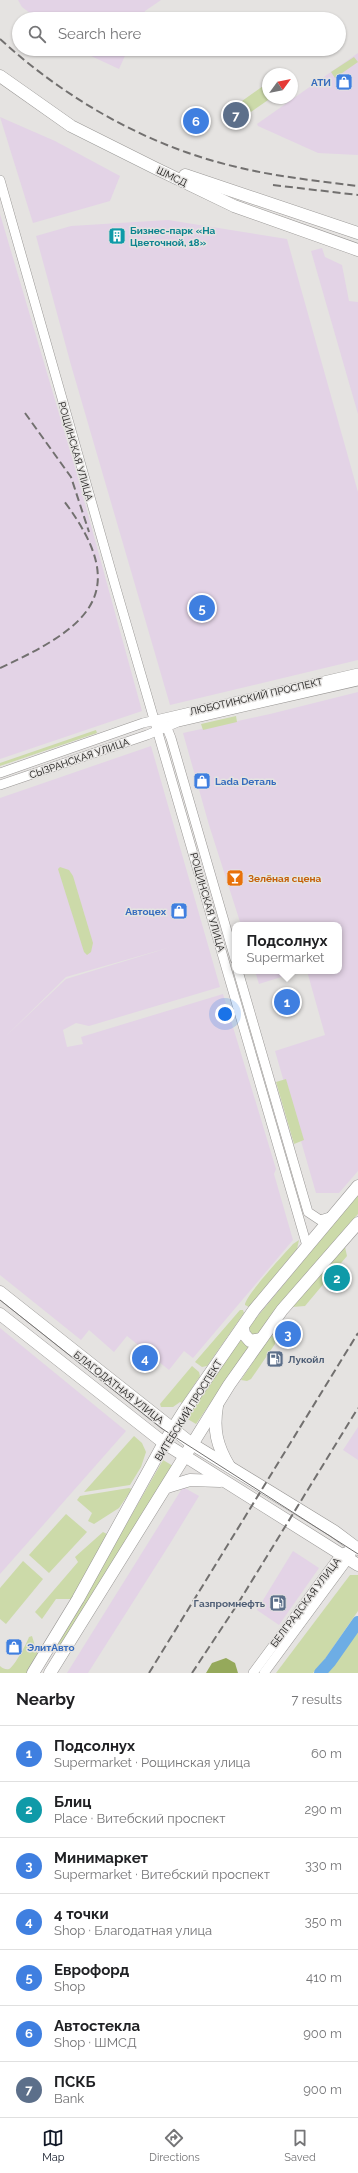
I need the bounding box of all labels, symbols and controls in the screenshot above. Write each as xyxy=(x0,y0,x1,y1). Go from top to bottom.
search box xyxy=(12,12,346,56)
icon: search xyxy=(26,23,48,45)
text: Search here xyxy=(58,25,141,43)
north arrow xyxy=(262,68,298,104)
shop icon: АТИ xyxy=(334,72,354,92)
place label: АТИ xyxy=(311,77,331,88)
pin: 7 xyxy=(223,100,249,130)
pin: 6 xyxy=(183,106,209,136)
street label: ШМСД xyxy=(155,164,189,189)
place label: Бизнес-парк «На Цветочной, 18» xyxy=(130,225,216,248)
building icon: Бизнес-парк «На Цветочной, 18» xyxy=(107,226,127,246)
street label: РОЩИНСКАЯ УЛИЦА xyxy=(56,400,95,502)
pin: 5 xyxy=(189,593,215,623)
street label: ЛЮБОТИНСКИЙ ПРОСПЕКТ xyxy=(188,676,324,717)
street label: СЫЗРАНСКАЯ УЛИЦА xyxy=(28,736,131,781)
shop icon: Lada Dеталь xyxy=(192,771,212,791)
place label: Lada Dеталь xyxy=(215,776,277,787)
street label: РОЩИНСКАЯ УЛИЦА xyxy=(188,851,227,953)
bar icon: Зелёная сцена xyxy=(225,868,245,888)
place label: Зелёная сцена xyxy=(248,873,322,884)
shop icon: Автоцех xyxy=(169,901,189,921)
place label: Автоцех xyxy=(125,906,167,917)
popup xyxy=(232,922,342,974)
text: Подсолнух xyxy=(247,932,328,950)
text: Supermarket xyxy=(247,950,324,965)
pin: 1 xyxy=(274,987,300,1017)
your location xyxy=(215,1004,235,1024)
pin: 2 xyxy=(324,1263,350,1293)
pin: 3 xyxy=(275,1319,301,1349)
pin: 4 xyxy=(132,1343,158,1373)
street label: БЛАГОДАТНАЯ УЛИЦА xyxy=(72,1349,166,1426)
fuel station icon: Лукойл xyxy=(265,1349,285,1369)
place label: Лукойл xyxy=(288,1354,325,1365)
street label: ВИТЕБСКИЙ ПРОСПЕКТ xyxy=(153,1358,224,1463)
street label: БЕЛГРАДСКАЯ УЛИЦА xyxy=(268,1555,343,1649)
fuel station icon: Газпромнефть xyxy=(268,1593,288,1613)
place label: Газпромнефть xyxy=(194,1598,266,1609)
shop icon: ЭлитАвто xyxy=(4,1637,24,1657)
place label: ЭлитАвто xyxy=(27,1642,75,1653)
text: Nearby xyxy=(16,1689,75,1709)
text: 7 results xyxy=(292,1692,342,1707)
text: Подсолнух xyxy=(54,1737,135,1755)
text: 1 xyxy=(26,1746,32,1761)
text: 60 m xyxy=(311,1746,342,1761)
text: Supermarket · Рощинская улица xyxy=(54,1755,250,1770)
text: Блиц xyxy=(54,1793,91,1811)
text: 2 xyxy=(25,1802,33,1817)
text: 290 m xyxy=(304,1802,342,1817)
text: Place · Витебский проспект xyxy=(54,1811,226,1826)
text: Минимаркет xyxy=(54,1849,148,1867)
text: 3 xyxy=(25,1858,33,1873)
text: 330 m xyxy=(305,1858,342,1873)
text: Supermarket · Витебский проспект xyxy=(54,1867,270,1882)
text: 4 точки xyxy=(54,1905,109,1923)
text: 4 xyxy=(25,1914,33,1929)
text: 350 m xyxy=(305,1914,342,1929)
text: Shop · Благодатная улица xyxy=(54,1923,212,1938)
text: Еврофорд xyxy=(54,1961,129,1979)
text: 5 xyxy=(25,1970,33,1985)
text: 410 m xyxy=(306,1970,342,1985)
text: Shop xyxy=(54,1979,85,1994)
text: Автостекла xyxy=(54,2017,140,2035)
text: 6 xyxy=(25,2026,33,2041)
text: 900 m xyxy=(303,2026,342,2041)
text: Shop · ШМСД xyxy=(54,2035,137,2050)
text: ПСКБ xyxy=(54,2073,96,2091)
text: 7 xyxy=(25,2082,33,2097)
text: 900 m xyxy=(303,2082,342,2097)
text: Bank xyxy=(54,2091,84,2106)
tab: Map xyxy=(42,2127,65,2164)
tab: Directions xyxy=(149,2127,200,2164)
tab: Saved xyxy=(284,2127,316,2164)

